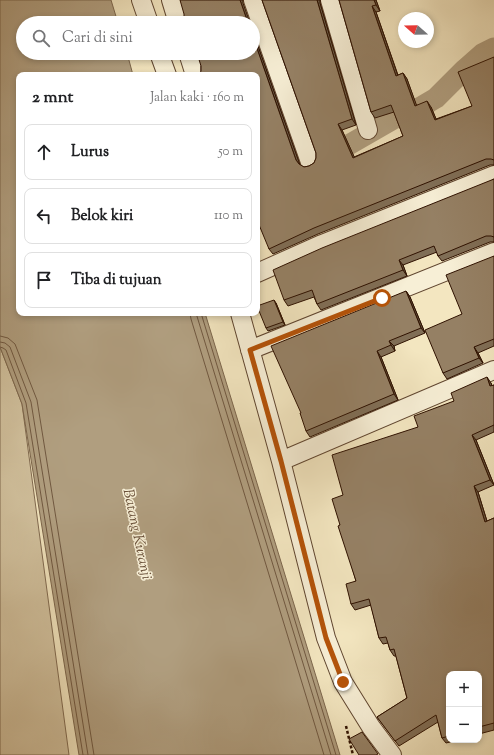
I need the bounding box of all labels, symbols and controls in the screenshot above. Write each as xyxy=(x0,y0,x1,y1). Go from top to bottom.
north arrow xyxy=(398,12,434,48)
search box xyxy=(16,16,260,60)
icon: search xyxy=(30,27,52,49)
text: Cari di sini xyxy=(62,28,133,49)
text: 2 mnt xyxy=(32,86,73,110)
text: Jalan kaki · 160 m xyxy=(150,89,244,107)
icon: ahead xyxy=(33,141,55,163)
text: Lurus xyxy=(71,142,109,163)
text: 50 m xyxy=(218,143,243,161)
icon: left xyxy=(33,205,55,227)
text: Belok kiri xyxy=(71,206,133,227)
text: 110 m xyxy=(214,207,243,225)
icon: arrive xyxy=(33,269,55,291)
text: Tiba di tujuan xyxy=(71,270,162,291)
route start xyxy=(373,289,391,307)
water label: Batang Kuranji xyxy=(117,487,156,582)
map controls xyxy=(446,671,482,743)
button: + xyxy=(446,671,482,707)
route end xyxy=(334,673,352,691)
button: − xyxy=(446,707,482,743)

